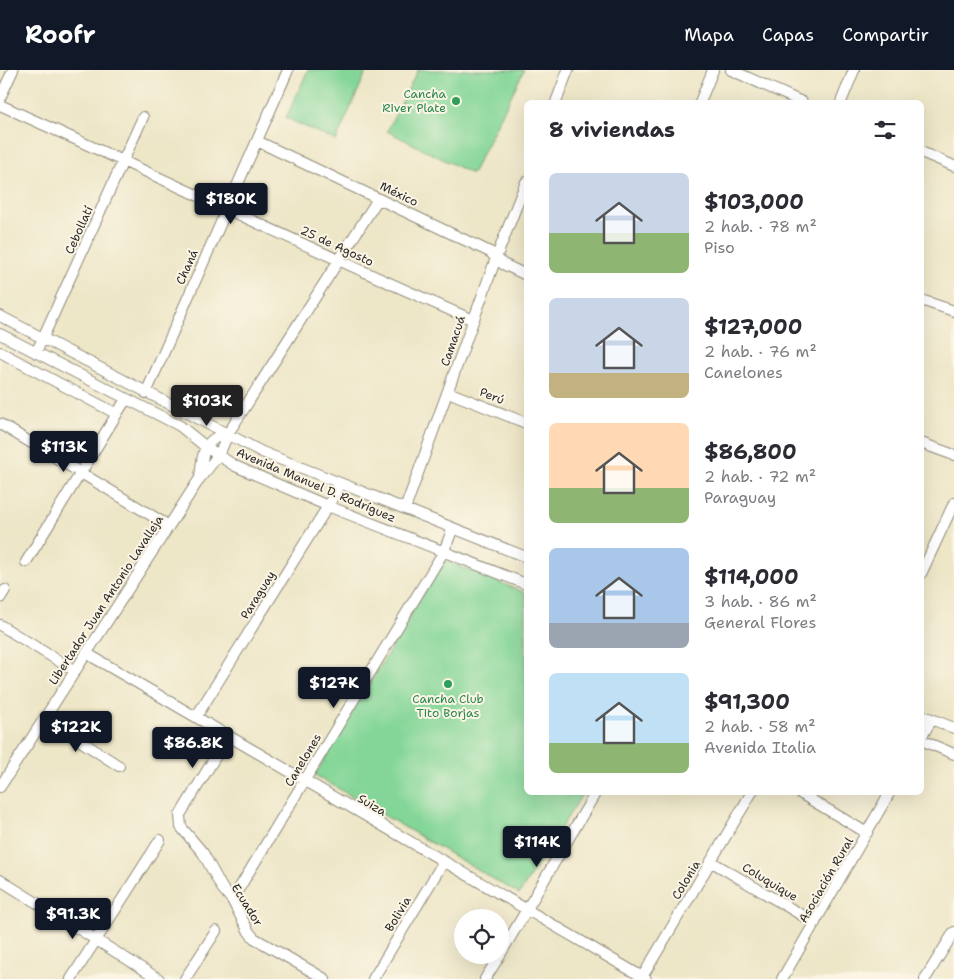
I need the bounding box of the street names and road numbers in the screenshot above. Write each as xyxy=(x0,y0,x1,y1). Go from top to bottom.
street label: México xyxy=(377,178,421,210)
street label: Cebollatí xyxy=(61,203,97,257)
street label: 25 de Agosto xyxy=(298,222,376,270)
street label: Chaná xyxy=(172,246,202,287)
street label: Camacuá xyxy=(437,313,469,368)
street label: Perú xyxy=(477,384,507,408)
street label: Avenida Manuel D. Rodríguez xyxy=(234,444,398,526)
street label: Libertador Juan Antonio Lavalleja xyxy=(45,512,167,688)
street label: Paraguay xyxy=(237,568,279,622)
street label: Canelones xyxy=(281,730,325,790)
street label: Suiza xyxy=(355,790,390,820)
street label: Asociación Rural xyxy=(795,834,857,926)
street label: Colonia xyxy=(668,857,704,903)
street label: Coluquique xyxy=(739,859,801,905)
street label: Ecuador xyxy=(228,881,266,930)
street label: Bolivia xyxy=(381,893,415,934)

